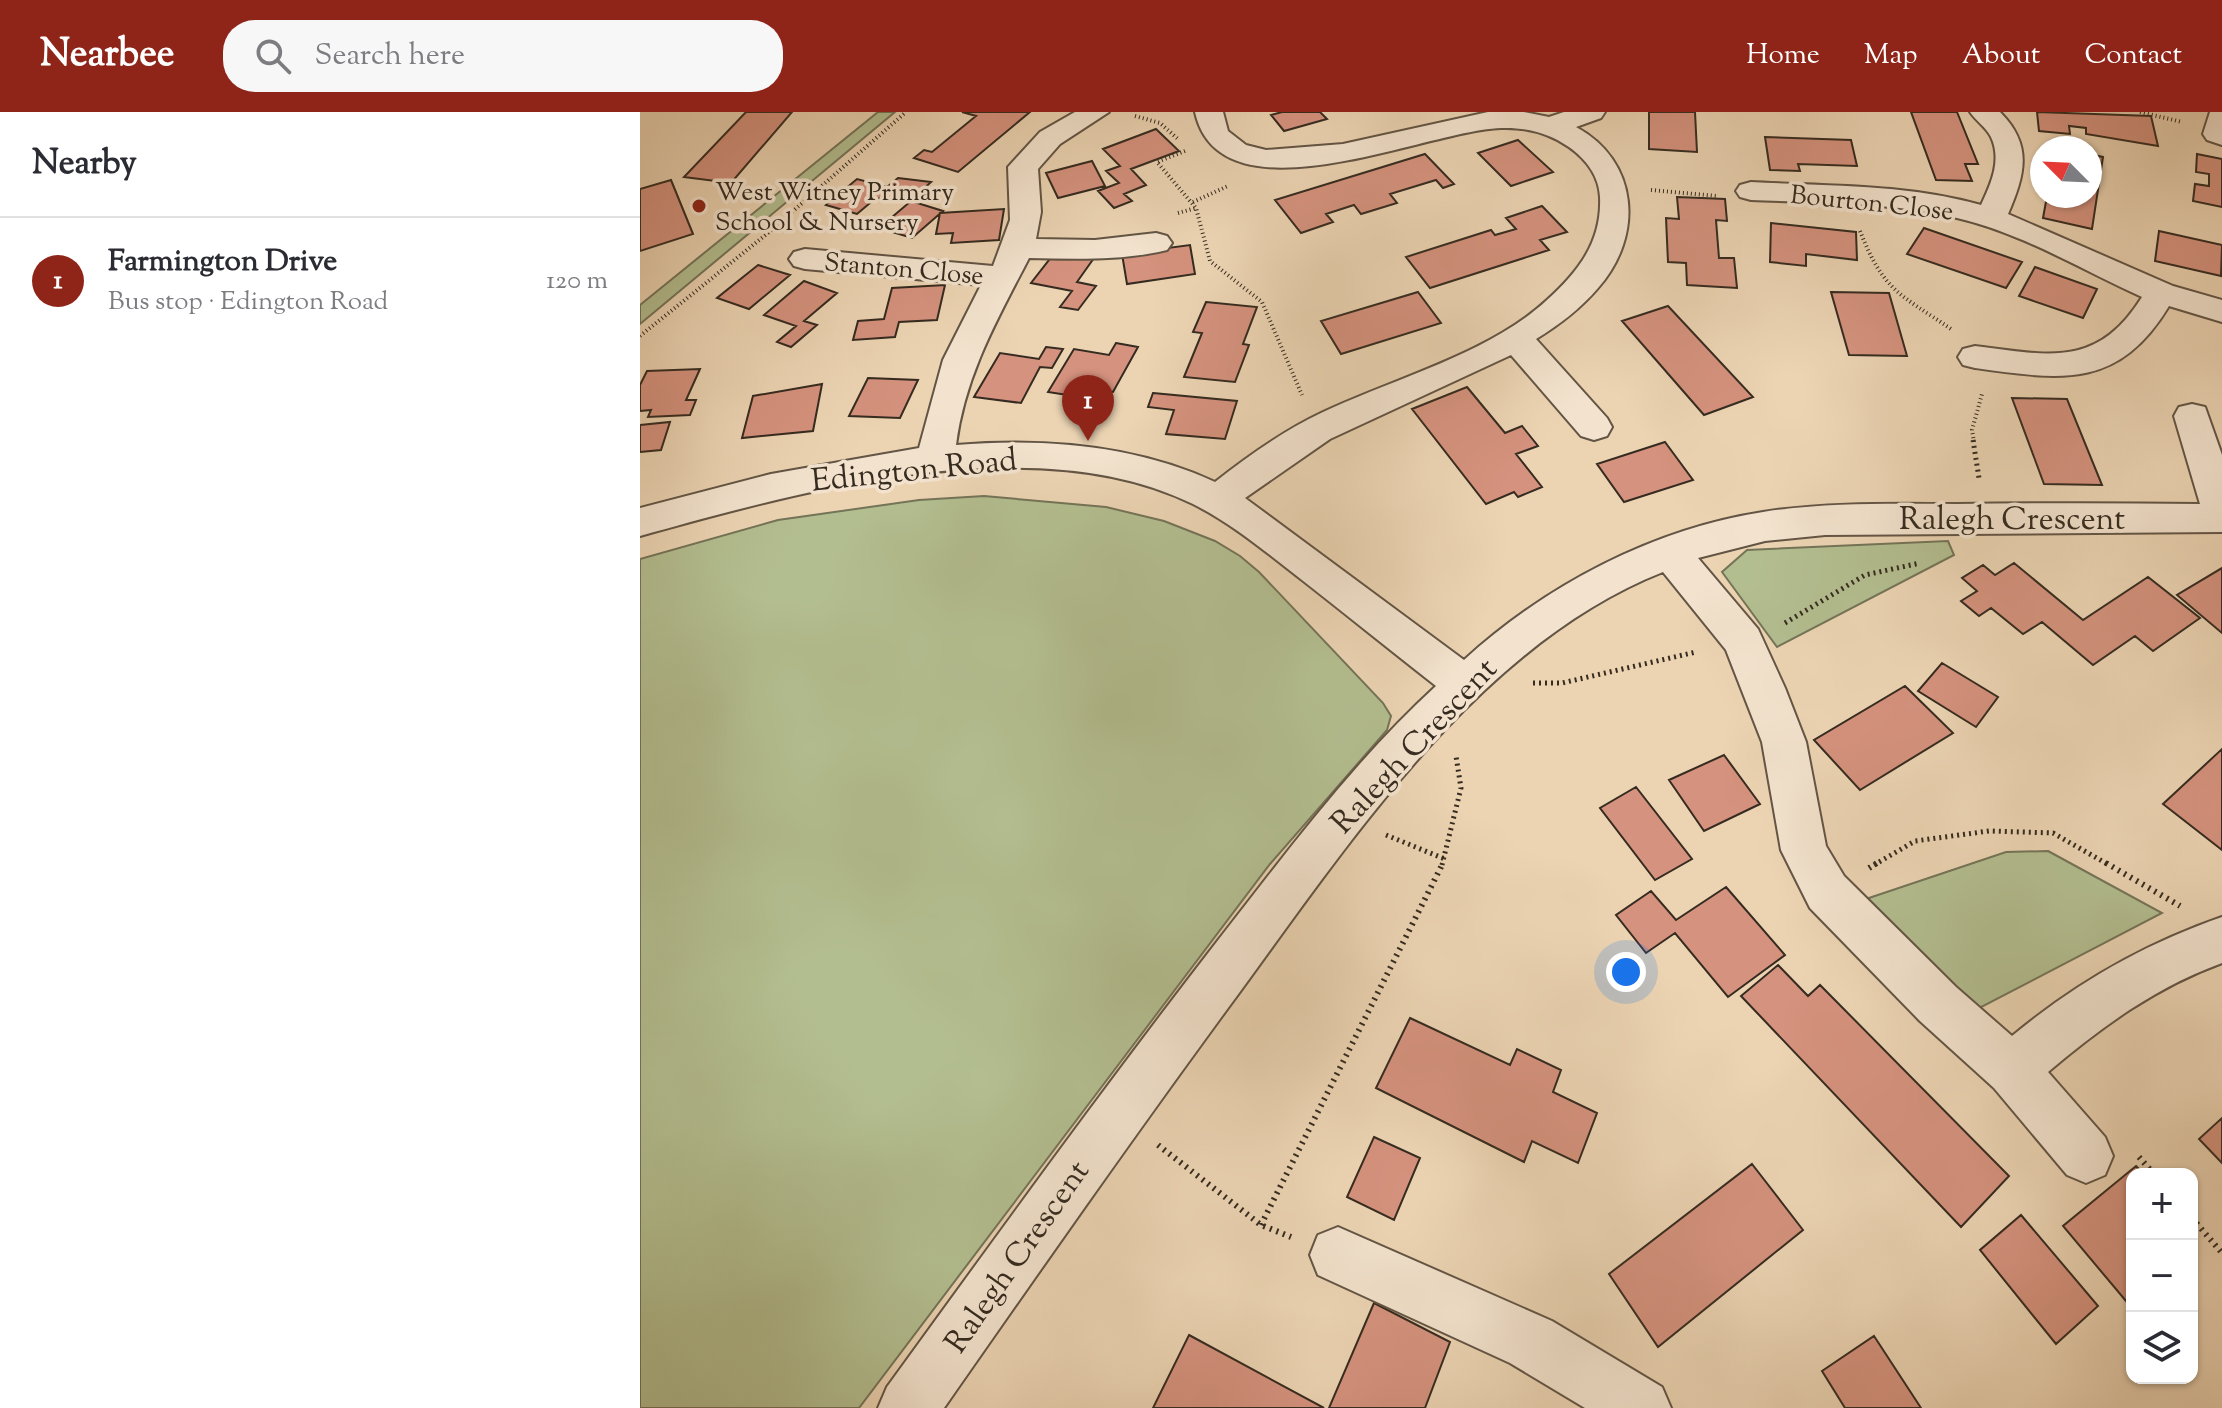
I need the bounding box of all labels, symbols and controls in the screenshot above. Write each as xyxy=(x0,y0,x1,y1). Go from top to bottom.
search box xyxy=(223,20,783,92)
text: Nearbee xyxy=(40,29,175,83)
icon: search xyxy=(251,34,295,78)
text: Search here xyxy=(315,35,465,78)
text: Home xyxy=(1746,36,1820,76)
text: Map xyxy=(1864,36,1918,76)
text: About xyxy=(1962,36,2040,76)
text: Contact xyxy=(2084,36,2182,76)
north arrow xyxy=(2030,136,2102,208)
text: Nearby xyxy=(32,140,137,189)
place label: West Witney Primary School & Nursery xyxy=(715,175,954,242)
street label: Bourton Close xyxy=(1788,178,1955,231)
marker: West Witney Primary School & Nursery xyxy=(690,197,708,215)
text: Farmington Drive xyxy=(108,241,337,284)
street label: Stanton Close xyxy=(822,245,985,296)
text: 1 xyxy=(54,263,62,300)
text: 120 m xyxy=(546,263,608,300)
text: Bus stop · Edington Road xyxy=(108,284,388,321)
pin: 1 xyxy=(1062,375,1114,441)
street label: Edington Road xyxy=(809,438,1020,506)
street label: Ralegh Crescent xyxy=(1899,498,2125,544)
street label: Ralegh Crescent xyxy=(1321,649,1509,845)
your location xyxy=(1606,952,1646,992)
street label: Ralegh Crescent xyxy=(935,1152,1102,1364)
map controls xyxy=(2126,1168,2198,1384)
button: + xyxy=(2126,1168,2198,1240)
button: − xyxy=(2126,1240,2198,1312)
button: layers xyxy=(2126,1312,2198,1384)

